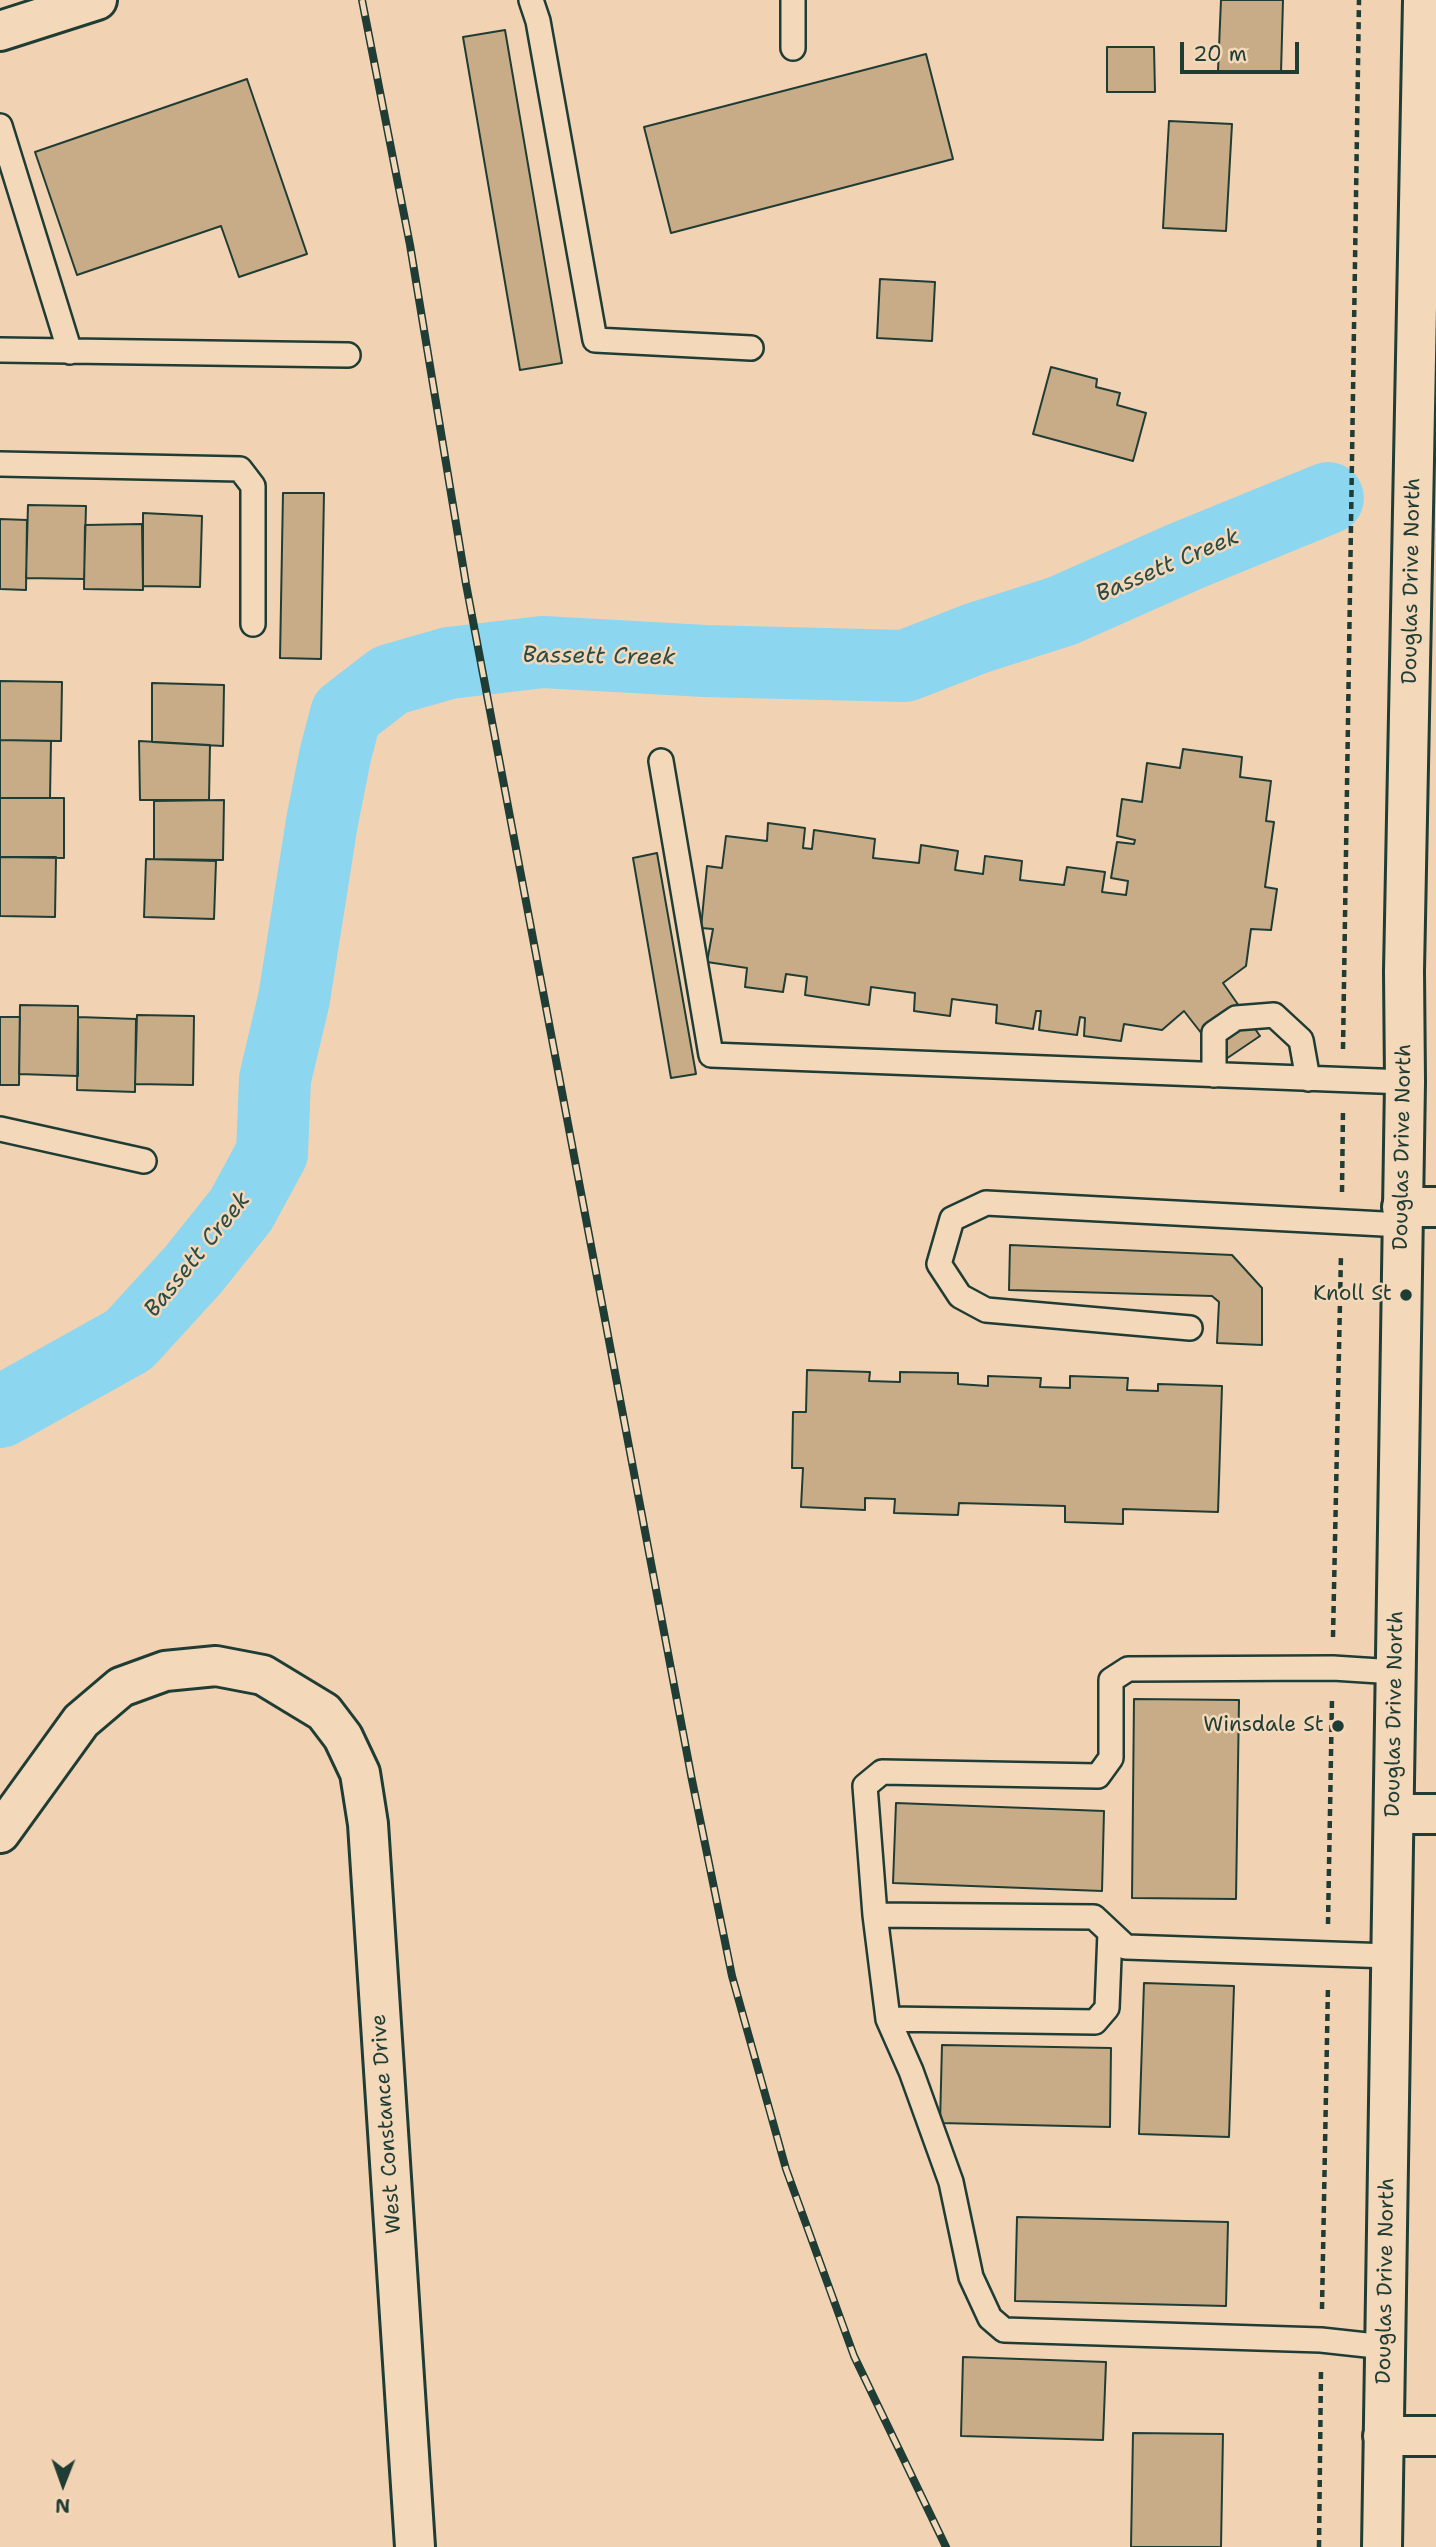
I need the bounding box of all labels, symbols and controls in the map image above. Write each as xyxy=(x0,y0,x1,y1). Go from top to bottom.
scale bar xyxy=(1184,28,1303,72)
text: 20 m xyxy=(1193,40,1247,68)
street label: Douglas Drive North xyxy=(1398,478,1426,684)
water label: Bassett Creek xyxy=(1092,523,1244,609)
water label: Bassett Creek xyxy=(522,642,676,672)
street label: Douglas Drive North xyxy=(1389,1044,1417,1250)
water label: Bassett Creek xyxy=(139,1187,257,1323)
place label: Knoll St xyxy=(1313,1282,1392,1308)
marker: Knoll St xyxy=(1398,1287,1414,1303)
street label: Douglas Drive North xyxy=(1381,1611,1409,1817)
place label: Winsdale St xyxy=(1203,1713,1324,1739)
marker: Winsdale St xyxy=(1330,1718,1346,1734)
street label: West Constance Drive xyxy=(367,2013,407,2235)
street label: Douglas Drive North xyxy=(1372,2178,1400,2384)
north arrow xyxy=(28,2449,98,2519)
text: N xyxy=(55,2493,70,2518)

